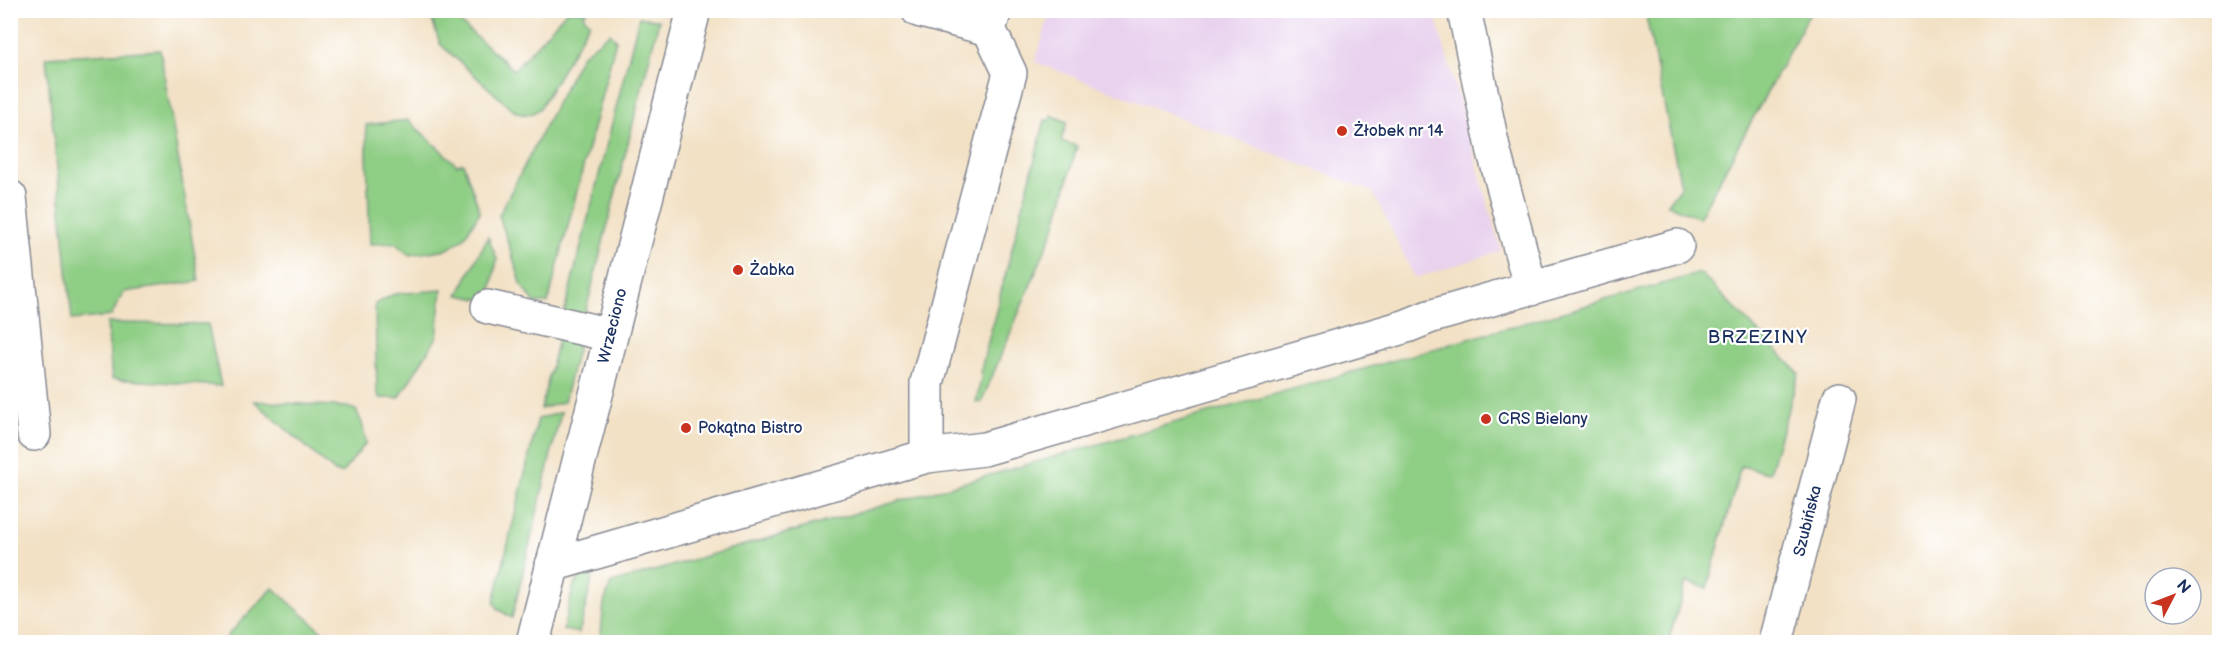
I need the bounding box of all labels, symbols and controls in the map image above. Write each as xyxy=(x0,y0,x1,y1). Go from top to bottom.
place label: Żłobek nr 14 xyxy=(1353,120,1444,141)
marker: Żłobek nr 14 xyxy=(1335,124,1349,138)
place label: Żabka xyxy=(749,259,795,280)
marker: Żabka xyxy=(731,263,745,277)
street label: Wrzeciono xyxy=(594,286,632,366)
district label: BRZEZINY xyxy=(1708,327,1808,348)
place label: CRS Bielany xyxy=(1498,410,1588,429)
marker: CRS Bielany xyxy=(1479,412,1493,426)
place label: Pokątna Bistro xyxy=(698,419,803,438)
marker: Pokątna Bistro xyxy=(679,421,693,435)
street label: Szubińska xyxy=(1790,484,1826,558)
north arrow xyxy=(2143,566,2203,626)
text: N xyxy=(2172,576,2194,598)

